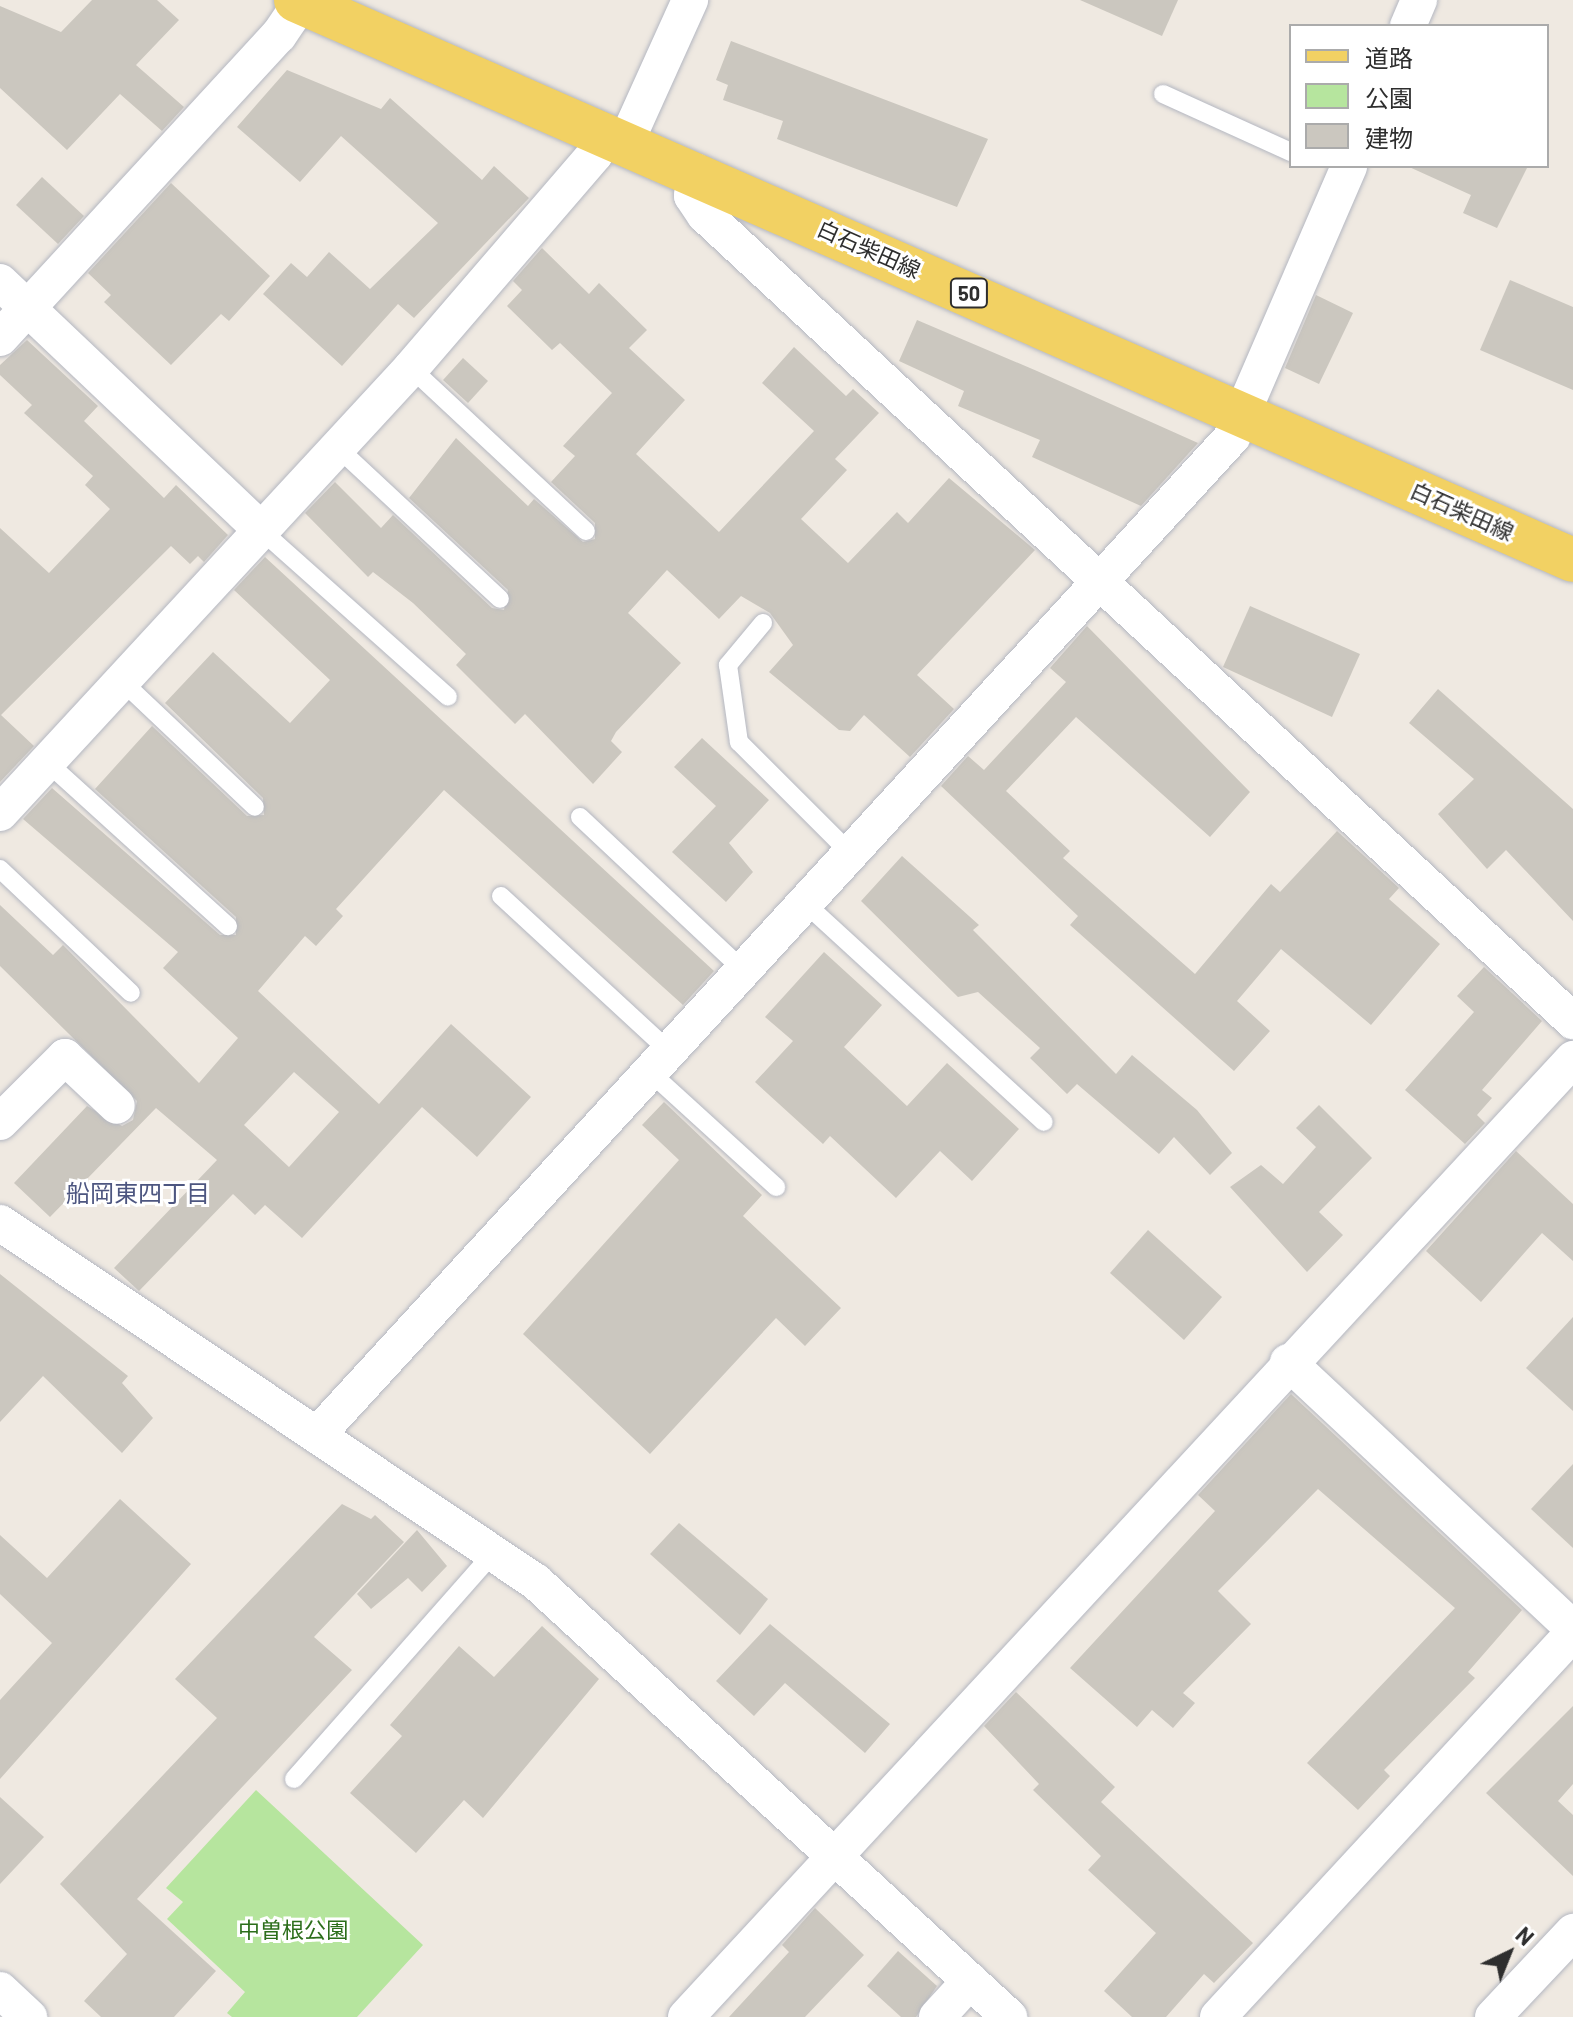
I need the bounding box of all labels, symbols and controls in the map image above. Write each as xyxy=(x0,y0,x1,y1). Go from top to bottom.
legend xyxy=(1289,24,1549,168)
text: 道路 xyxy=(1365,43,1413,72)
text: 公園 xyxy=(1365,83,1413,112)
text: 建物 xyxy=(1365,123,1413,152)
street label: 白石柴田線 xyxy=(813,215,925,283)
road number: 50 xyxy=(949,277,989,309)
street label: 白石柴田線 xyxy=(1406,477,1518,545)
district label: 船岡東四丁目 xyxy=(66,1179,210,1207)
north arrow xyxy=(1469,1913,1549,1993)
park label: 中曽根公園 xyxy=(238,1917,348,1943)
text: N xyxy=(1511,1921,1540,1950)

